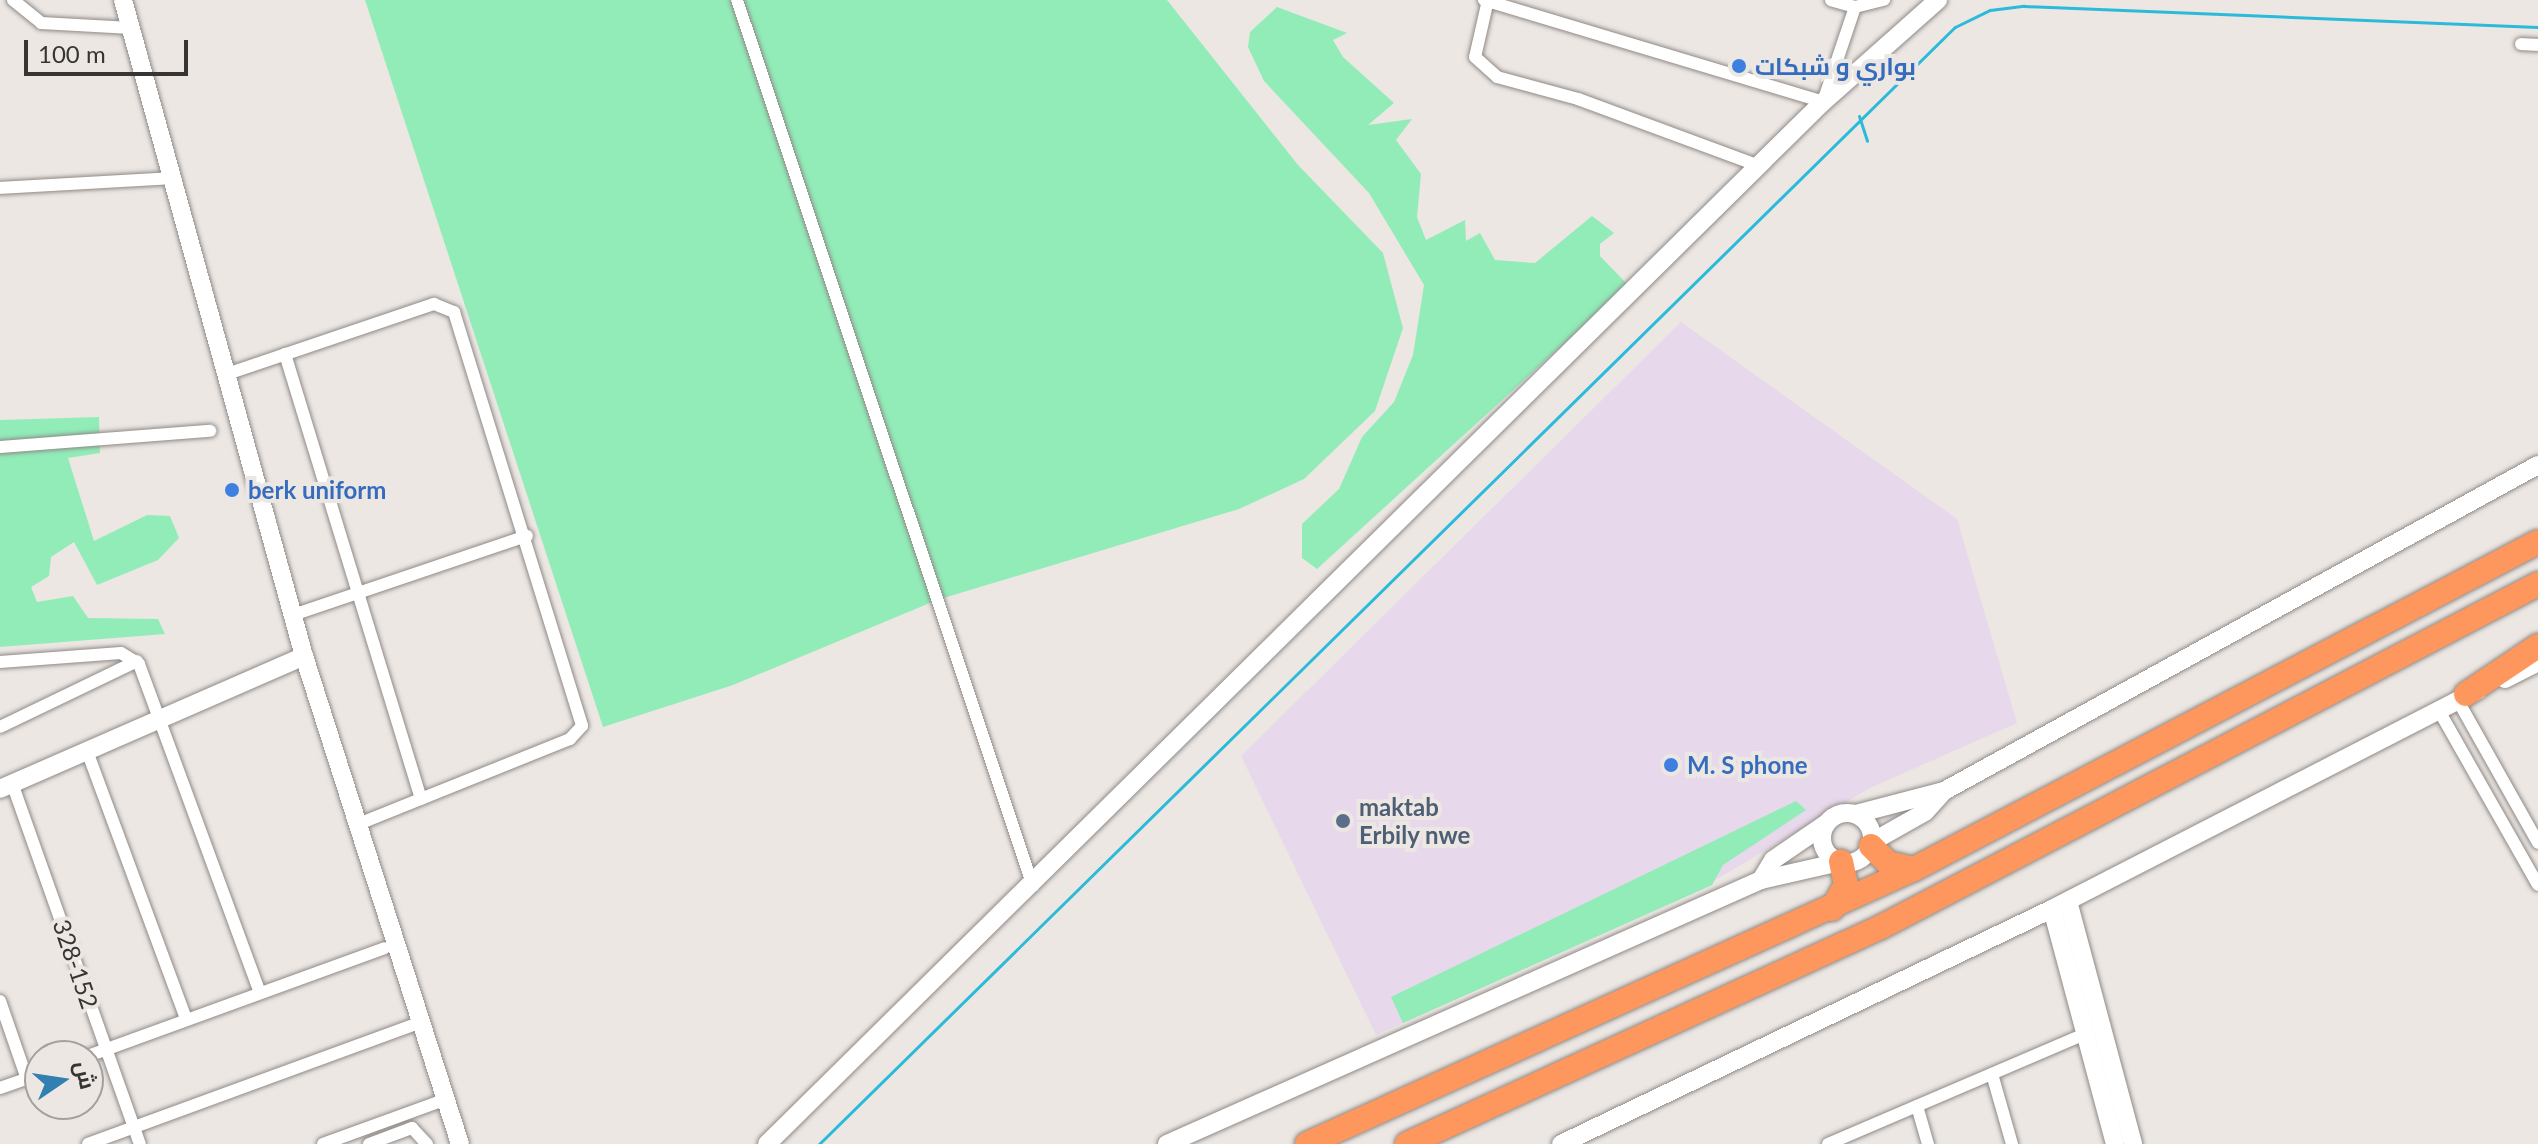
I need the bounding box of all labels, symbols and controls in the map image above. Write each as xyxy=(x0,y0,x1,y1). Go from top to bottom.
scale bar xyxy=(28,24,192,74)
text: 100 m xyxy=(38,39,106,68)
place label: بواري و شبكات xyxy=(1755,52,1916,80)
marker: بواري و شبكات xyxy=(1730,57,1748,75)
place label: berk uniform xyxy=(248,476,386,504)
marker: berk uniform xyxy=(223,481,241,499)
place label: M. S phone xyxy=(1687,751,1808,779)
marker: M. S phone xyxy=(1662,756,1680,774)
place label: maktab Erbily nwe xyxy=(1359,793,1471,849)
marker: maktab Erbily nwe xyxy=(1334,812,1352,830)
street label: 328-152 xyxy=(47,916,105,1012)
north arrow xyxy=(24,1040,104,1120)
text: ش xyxy=(70,1058,102,1092)

